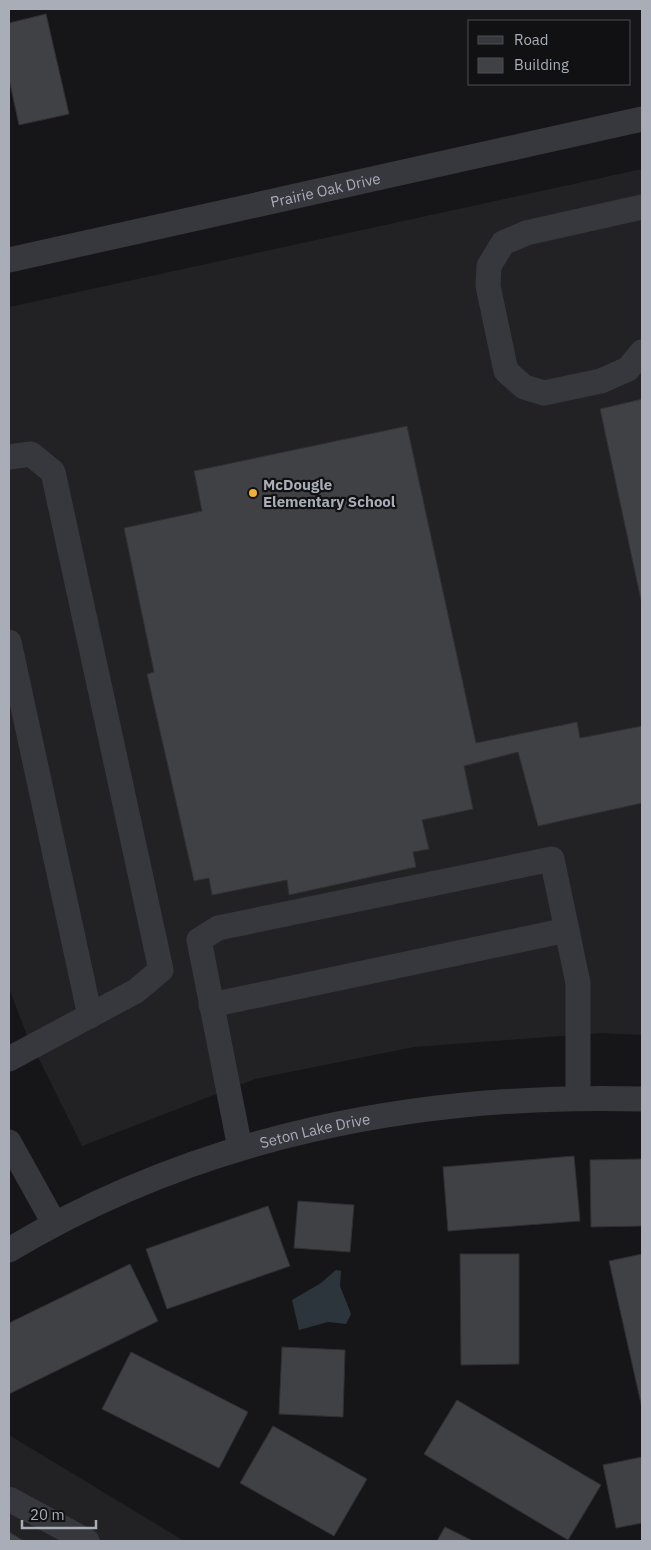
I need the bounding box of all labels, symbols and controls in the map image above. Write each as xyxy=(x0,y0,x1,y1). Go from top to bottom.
legend xyxy=(468,20,631,85)
text: Road xyxy=(514,30,549,49)
text: Building xyxy=(514,55,569,74)
street label: Prairie Oak Drive xyxy=(268,168,382,211)
place label: McDougle Elementary School xyxy=(263,475,396,511)
marker: McDougle Elementary School xyxy=(247,487,259,499)
street label: Seton Lake Drive xyxy=(257,1109,371,1152)
scale bar xyxy=(22,1498,96,1530)
text: 20 m xyxy=(30,1505,65,1524)

